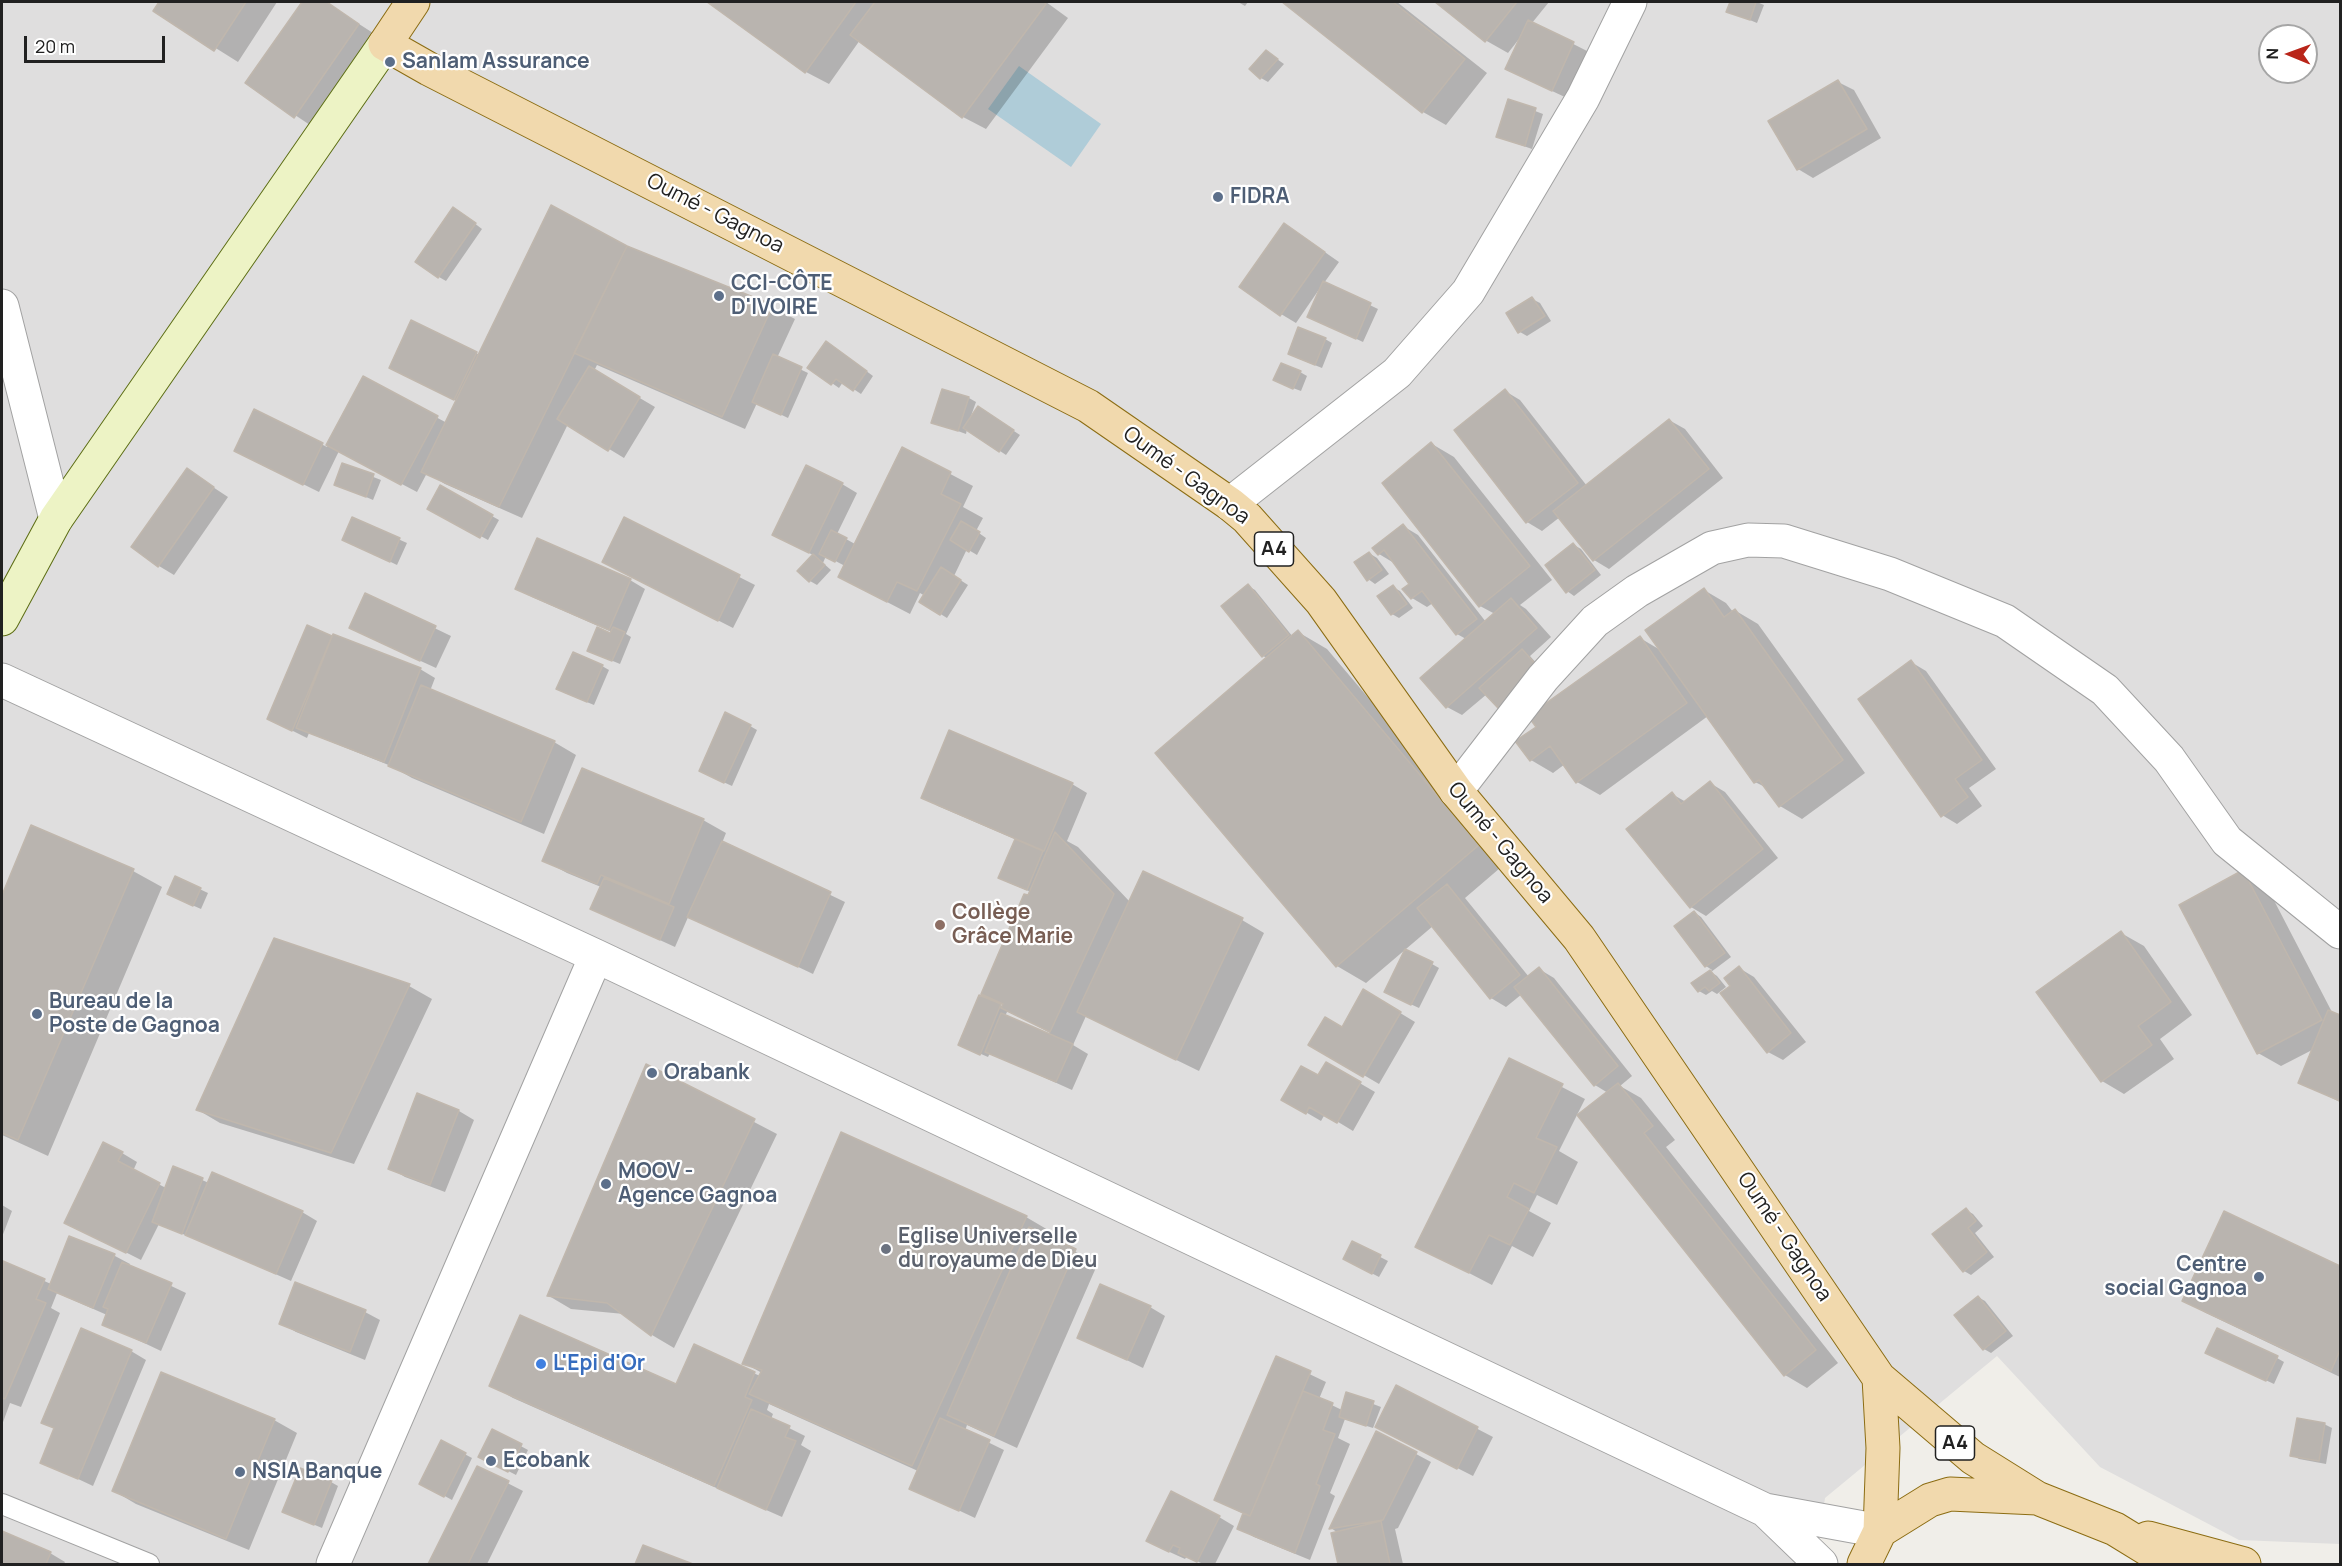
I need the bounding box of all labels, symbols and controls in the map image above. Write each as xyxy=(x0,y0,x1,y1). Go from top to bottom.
scale bar xyxy=(27,24,168,62)
north arrow xyxy=(2258,24,2318,84)
text: 20 m xyxy=(35,34,75,58)
text: N xyxy=(2261,48,2283,60)
place label: Sanlam Assurance xyxy=(402,49,590,75)
marker: Sanlam Assurance xyxy=(383,55,397,69)
street label: Oumé - Gagnoa xyxy=(642,169,788,259)
place label: FIDRA xyxy=(1230,184,1290,210)
marker: FIDRA xyxy=(1211,190,1225,204)
place label: CCI-CÔTE D'IVOIRE xyxy=(731,271,833,321)
marker: CCI-CÔTE D'IVOIRE xyxy=(712,289,726,303)
street label: Oumé - Gagnoa xyxy=(1118,422,1254,530)
road number: A4 xyxy=(1254,532,1294,566)
street label: Oumé - Gagnoa xyxy=(1442,777,1558,909)
place label: Collège Grâce Marie xyxy=(952,900,1073,950)
marker: Collège Grâce Marie xyxy=(933,918,947,932)
place label: Bureau de la Poste de Gagnoa xyxy=(49,989,220,1039)
marker: Bureau de la Poste de Gagnoa xyxy=(30,1007,44,1021)
place label: Orabank xyxy=(664,1060,749,1086)
marker: Orabank xyxy=(645,1066,659,1080)
place label: MOOV - Agence Gagnoa xyxy=(618,1159,777,1209)
street label: Oumé - Gagnoa xyxy=(1732,1168,1836,1306)
marker: MOOV - Agence Gagnoa xyxy=(599,1177,613,1191)
place label: Eglise Universelle du royaume de Dieu xyxy=(898,1224,1097,1274)
marker: Eglise Universelle du royaume de Dieu xyxy=(879,1242,893,1256)
place label: Centre social Gagnoa xyxy=(2104,1252,2247,1302)
marker: Centre social Gagnoa xyxy=(2252,1270,2266,1284)
place label: L'Epi d'Or xyxy=(553,1351,645,1377)
marker: L'Epi d'Or xyxy=(534,1357,548,1371)
road number: A4 xyxy=(1936,1426,1974,1460)
place label: Ecobank xyxy=(503,1448,589,1474)
marker: Ecobank xyxy=(484,1454,498,1468)
place label: NSIA Banque xyxy=(252,1459,382,1485)
marker: NSIA Banque xyxy=(233,1465,247,1479)

